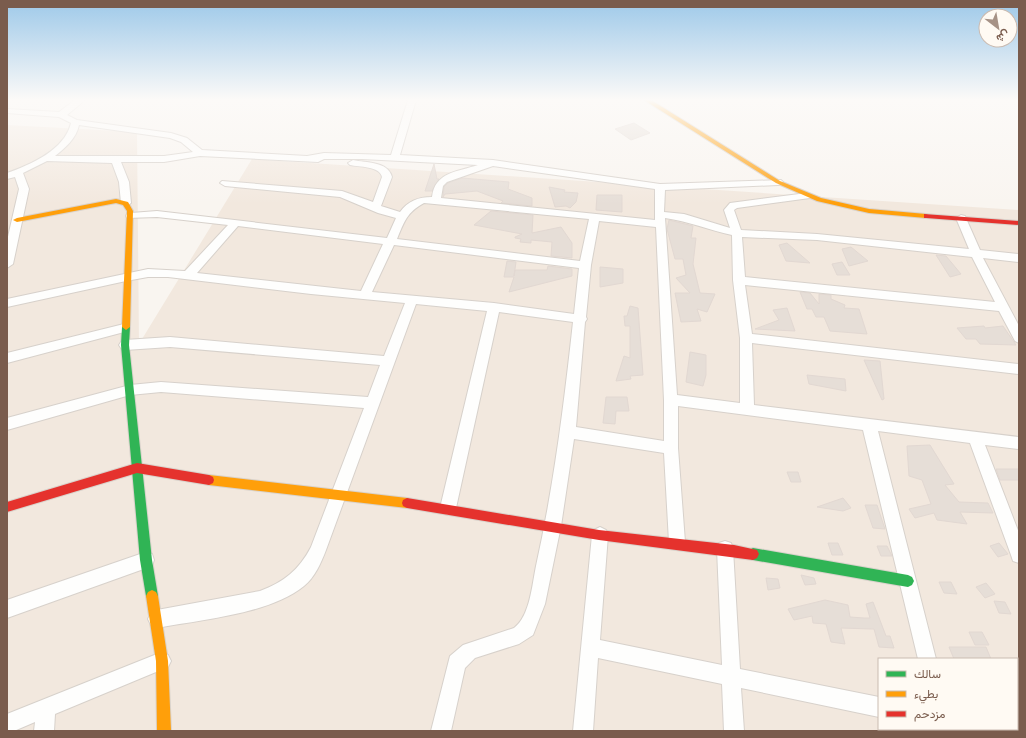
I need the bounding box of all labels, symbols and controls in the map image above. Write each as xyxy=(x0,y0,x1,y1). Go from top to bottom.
north arrow xyxy=(978,8,1018,48)
text: ش xyxy=(994,27,1012,45)
legend xyxy=(878,658,1018,730)
text: سالك xyxy=(914,667,941,681)
text: بطيء xyxy=(914,687,938,704)
text: مزدحم xyxy=(914,707,945,722)

